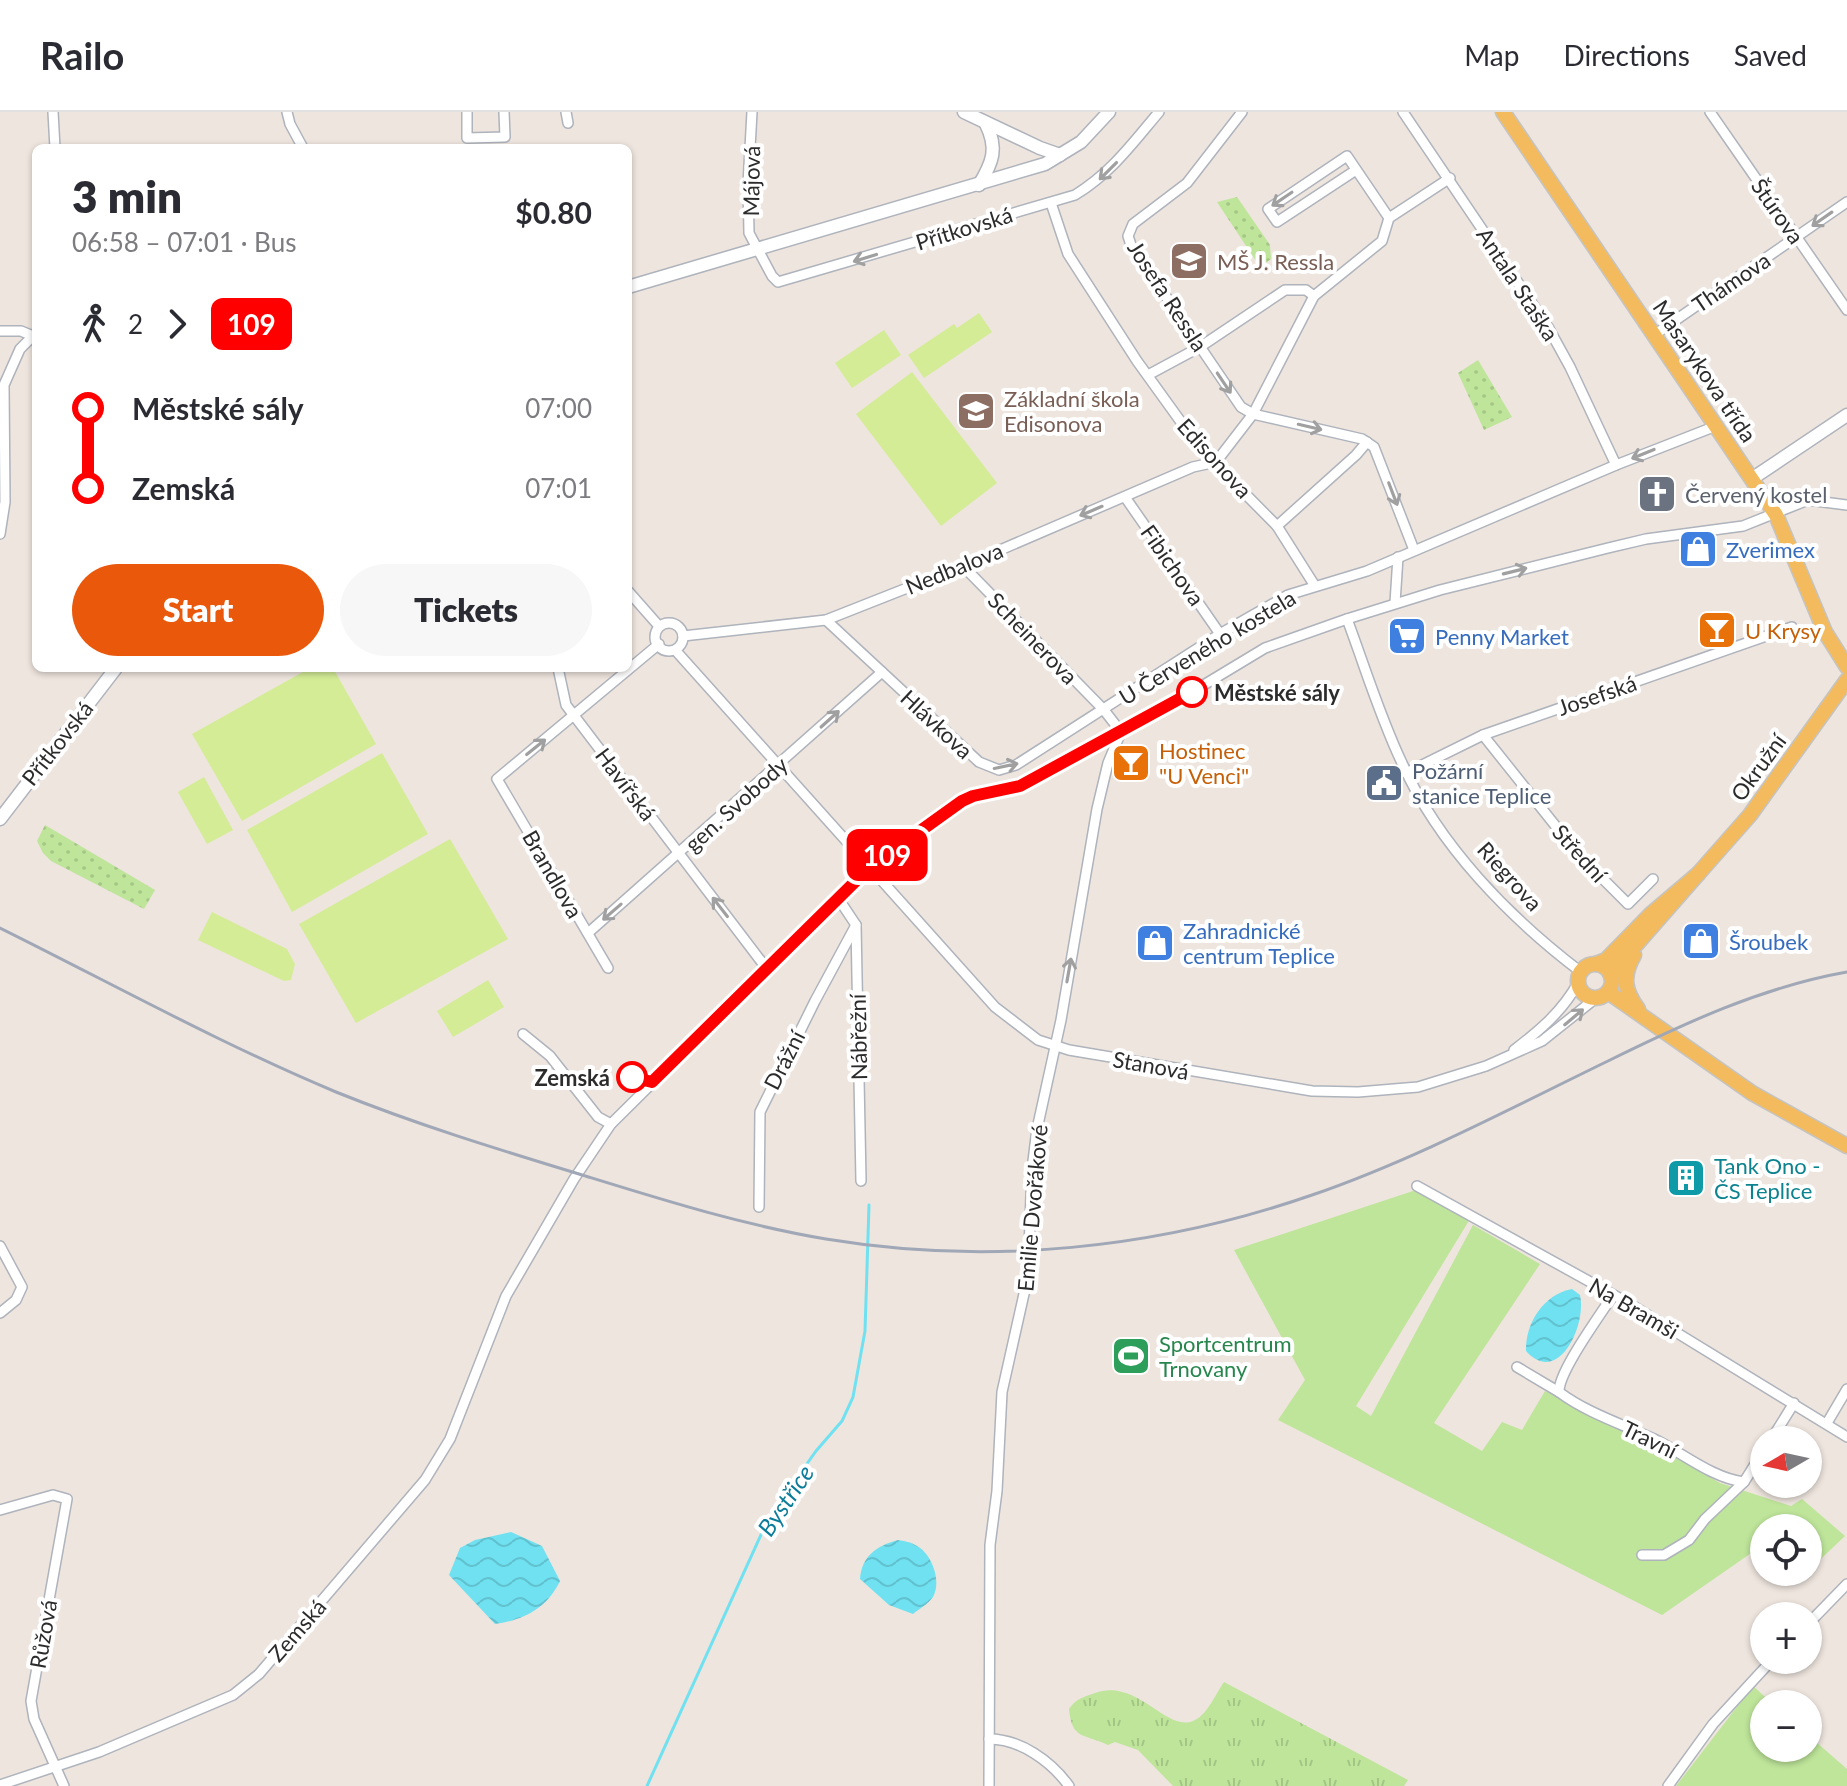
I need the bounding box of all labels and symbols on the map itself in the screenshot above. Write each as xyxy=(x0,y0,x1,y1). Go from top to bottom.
street label: Májová xyxy=(737,146,765,216)
one-way arrow xyxy=(1099,161,1118,180)
street label: Štúrova xyxy=(1746,173,1810,249)
one-way arrow xyxy=(1272,191,1294,208)
street label: Přítkovská xyxy=(912,201,1016,255)
one-way arrow xyxy=(1811,211,1833,227)
street label: Antala Staška xyxy=(1471,222,1565,346)
street label: Josefa Ressla xyxy=(1122,236,1214,356)
school or university icon: MŠ J. Ressla xyxy=(1168,240,1210,282)
street label: Thámova xyxy=(1687,246,1775,318)
place label: MŠ J. Ressla xyxy=(1217,248,1334,275)
one-way arrow xyxy=(853,251,879,266)
street label: Masarykova třída xyxy=(1647,295,1763,447)
one-way arrow xyxy=(1216,371,1233,393)
place label: Základní škola Edisonova xyxy=(1004,385,1140,437)
school or university icon: Základní škola Edisonova xyxy=(955,390,997,432)
street label: Edisonova xyxy=(1172,412,1258,504)
one-way arrow xyxy=(1297,420,1322,435)
one-way arrow xyxy=(1631,448,1656,462)
church icon: Červený kostel xyxy=(1636,473,1678,515)
one-way arrow xyxy=(1387,481,1401,506)
place label: Červený kostel xyxy=(1685,481,1827,508)
one-way arrow xyxy=(1080,505,1104,520)
street label: Fibichova xyxy=(1135,519,1211,611)
shop icon: Zverimex xyxy=(1677,528,1719,570)
street label: Nedbalova xyxy=(901,536,1007,600)
place label: Zverimex xyxy=(1726,536,1815,563)
one-way arrow xyxy=(1502,562,1528,577)
street label: U Červeného kostela xyxy=(1114,584,1300,710)
street label: Scheinerova xyxy=(983,586,1083,690)
bar icon: U Krysy xyxy=(1696,609,1738,651)
supermarket icon: Penny Market xyxy=(1386,615,1428,657)
place label: U Krysy xyxy=(1745,617,1822,644)
place label: Penny Market xyxy=(1435,623,1569,650)
street label: Josefská xyxy=(1554,669,1640,721)
marker: Městské sály xyxy=(1177,677,1207,707)
place label: Městské sály xyxy=(1214,679,1340,706)
street label: Hlávkova xyxy=(895,684,979,764)
street label: Přítkovská xyxy=(16,695,98,791)
one-way arrow xyxy=(819,711,839,729)
street label: Okružní xyxy=(1725,728,1792,806)
place label: Hostinec "U Venci" xyxy=(1159,737,1249,789)
one-way arrow xyxy=(525,738,546,756)
street label: Havířská xyxy=(590,742,662,826)
bar icon: Hostinec "U Venci" xyxy=(1110,742,1152,784)
street label: gen. Svobody xyxy=(679,750,794,857)
place label: Požární stanice Teplice xyxy=(1412,757,1551,809)
one-way arrow xyxy=(993,758,1018,773)
public building icon: Požární stanice Teplice xyxy=(1363,762,1405,804)
street label: Střední xyxy=(1547,819,1613,888)
street label: Brandlova xyxy=(517,825,589,923)
line badge: 109 xyxy=(841,829,933,881)
street label: Riegrova xyxy=(1472,836,1548,916)
one-way arrow xyxy=(711,897,728,918)
one-way arrow xyxy=(602,903,623,921)
place label: Zahradnické centrum Teplice xyxy=(1183,917,1335,969)
shop icon: Šroubek xyxy=(1680,920,1722,962)
shop icon: Zahradnické centrum Teplice xyxy=(1134,922,1176,964)
place label: Šroubek xyxy=(1729,928,1809,955)
one-way arrow xyxy=(1063,958,1078,983)
street label: Nábřežní xyxy=(844,993,872,1080)
one-way arrow xyxy=(1563,1008,1584,1026)
street label: Drážní xyxy=(758,1025,811,1094)
street label: Stanová xyxy=(1111,1045,1191,1085)
marker: Zemská xyxy=(617,1062,647,1092)
place label: Zemská xyxy=(534,1064,610,1091)
street label: Emilie Dvořákové xyxy=(1011,1123,1053,1293)
place label: Tank Ono - ČS Teplice xyxy=(1714,1152,1820,1204)
building icon: Tank Ono - ČS Teplice xyxy=(1665,1157,1707,1199)
street label: Na Bramši xyxy=(1585,1272,1683,1344)
place label: Sportcentrum Trnovany xyxy=(1159,1330,1292,1382)
sports icon: Sportcentrum Trnovany xyxy=(1110,1335,1152,1377)
street label: Travní xyxy=(1618,1414,1683,1464)
north arrow xyxy=(1750,1426,1822,1498)
water label: Bystřice xyxy=(751,1459,819,1541)
street label: Zemská xyxy=(263,1593,331,1667)
street label: Růžová xyxy=(24,1597,62,1671)

